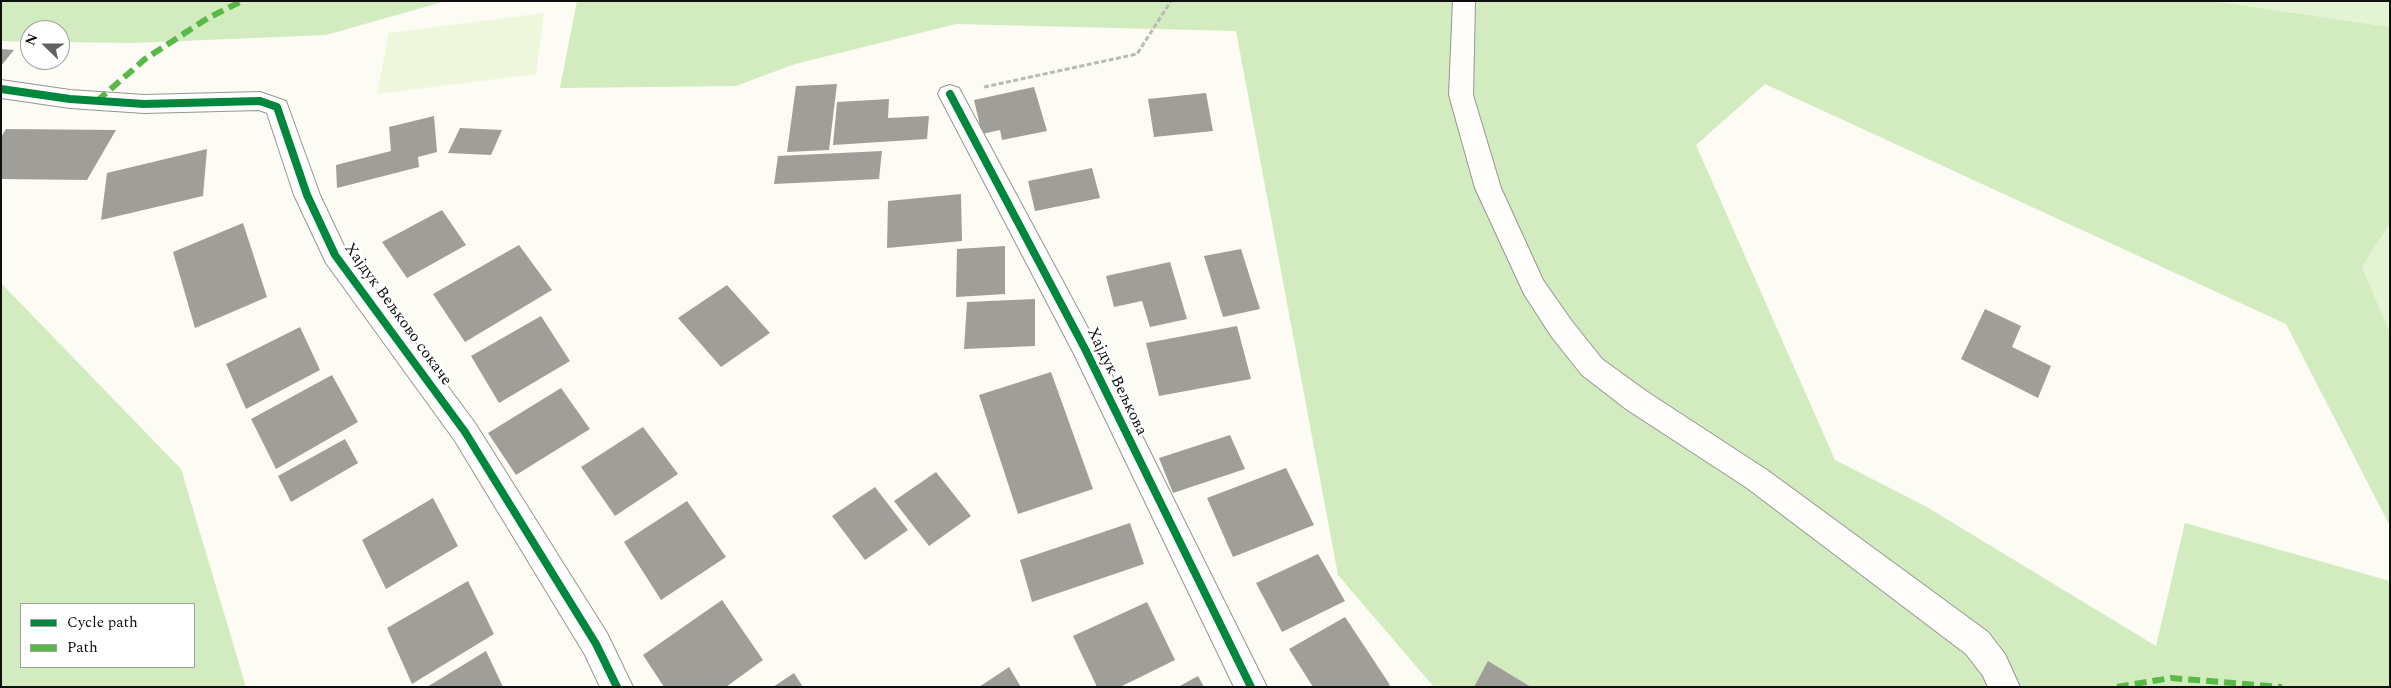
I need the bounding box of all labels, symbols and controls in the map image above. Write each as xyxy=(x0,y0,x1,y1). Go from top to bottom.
north arrow xyxy=(20,20,70,70)
text: N xyxy=(20,30,43,49)
street label: Хајдук Вељково сокаче xyxy=(339,240,455,390)
street label: Хајдук Вељкова xyxy=(1082,325,1150,439)
legend xyxy=(20,603,195,668)
text: Cycle path xyxy=(67,611,138,634)
text: Path xyxy=(67,636,98,659)

